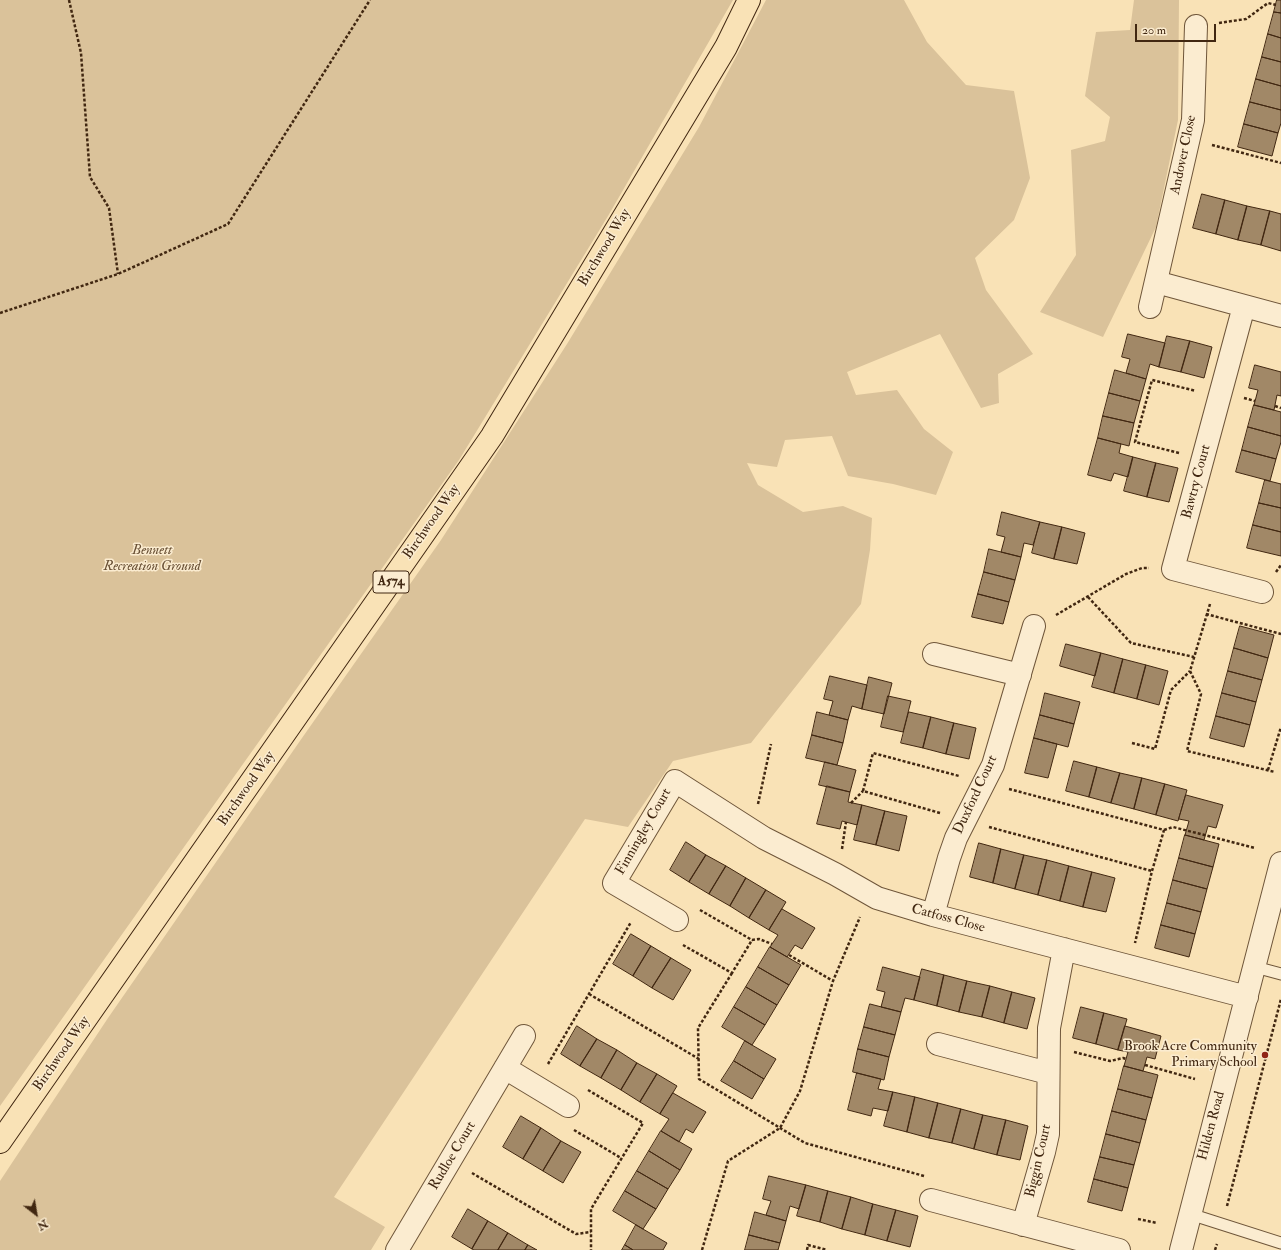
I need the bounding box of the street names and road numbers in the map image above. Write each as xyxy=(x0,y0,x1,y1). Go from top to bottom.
street label: Andover Close xyxy=(1167,114,1201,196)
street label: Birchwood Way xyxy=(575,206,635,290)
street label: Bawtry Court xyxy=(1179,443,1215,521)
street label: Birchwood Way xyxy=(400,481,464,563)
road number: A574 xyxy=(373,571,409,593)
street label: Birchwood Way xyxy=(215,748,279,830)
street label: Duxford Court xyxy=(950,753,1002,837)
street label: Finningley Court xyxy=(612,786,676,878)
street label: Catfoss Close xyxy=(909,901,987,937)
street label: Birchwood Way xyxy=(30,1013,94,1095)
street label: Hilden Road xyxy=(1195,1090,1229,1162)
street label: Rudloe Court xyxy=(426,1119,480,1193)
street label: Biggin Court xyxy=(1022,1123,1056,1199)

